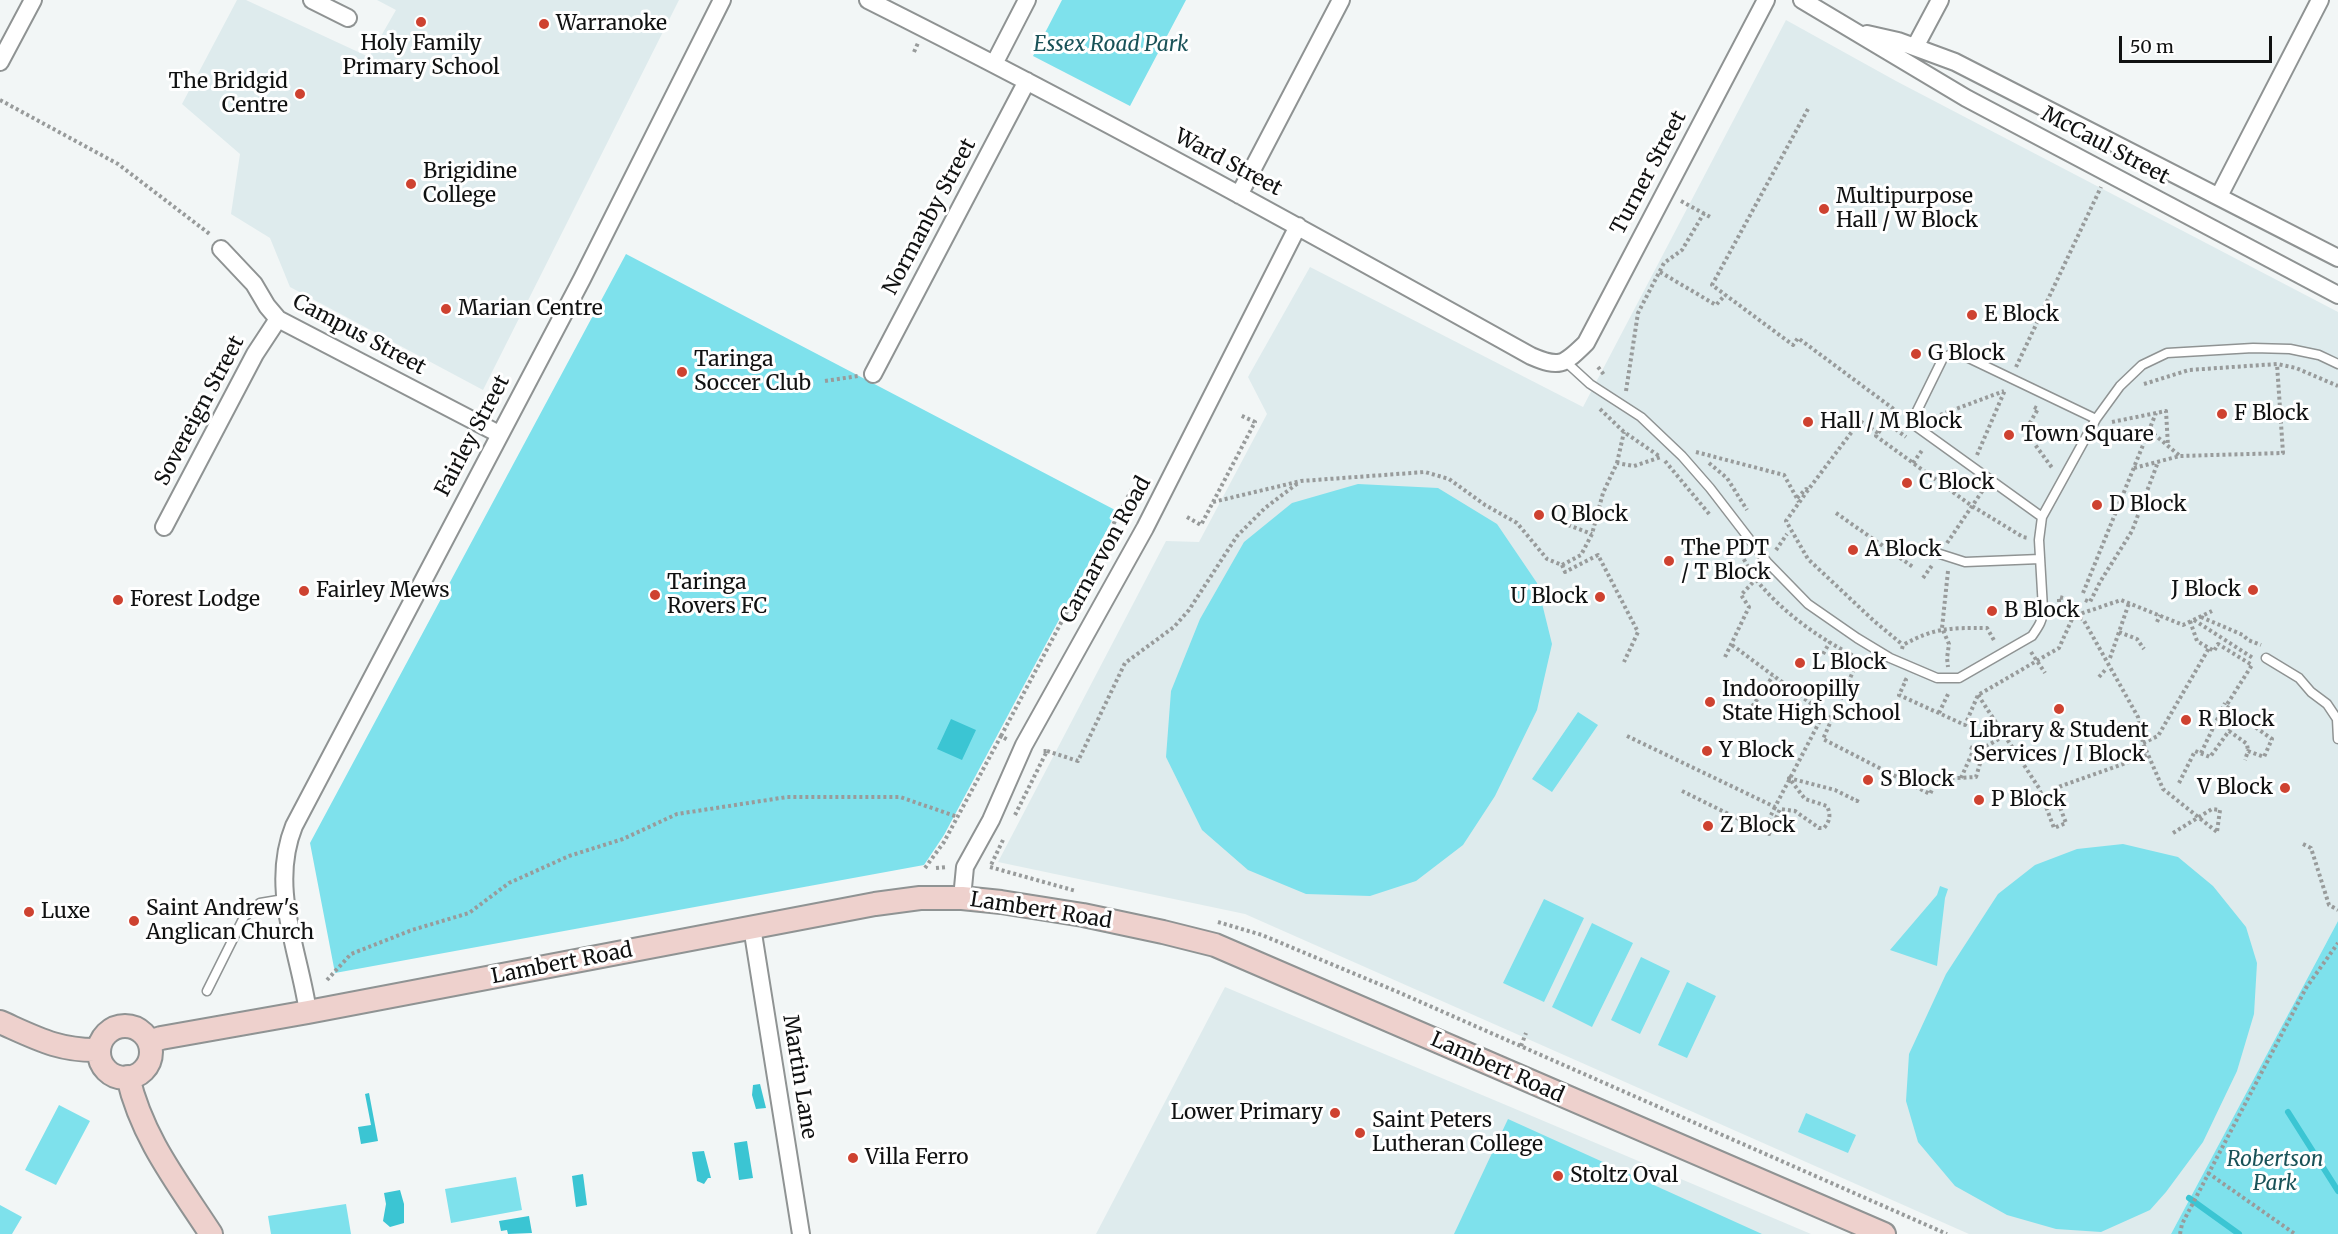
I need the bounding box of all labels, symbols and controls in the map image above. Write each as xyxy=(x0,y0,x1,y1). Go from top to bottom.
place label: Warranoke xyxy=(556,11,667,37)
marker: Holy Family Primary School xyxy=(414,15,428,29)
marker: Warranoke xyxy=(537,17,551,31)
scale bar xyxy=(2122,24,2275,62)
place label: Holy Family Primary School xyxy=(342,31,500,81)
park label: Essex Road Park xyxy=(1034,32,1188,58)
text: 50 m xyxy=(2130,35,2174,58)
place label: The Bridgid Centre xyxy=(168,69,288,119)
marker: The Bridgid Centre xyxy=(293,87,307,101)
street label: McCaul Street xyxy=(2037,102,2173,190)
street label: Turner Street xyxy=(1606,107,1692,239)
street label: Ward Street xyxy=(1170,124,1286,202)
street label: Normanby Street xyxy=(878,135,982,299)
place label: Brigidine College xyxy=(423,159,517,209)
marker: Brigidine College xyxy=(404,177,418,191)
place label: Multipurpose Hall / W Block xyxy=(1836,184,1978,234)
marker: Multipurpose Hall / W Block xyxy=(1817,202,1831,216)
street label: Campus Street xyxy=(288,289,430,381)
place label: Marian Centre xyxy=(458,296,603,322)
marker: Marian Centre xyxy=(439,302,453,316)
place label: E Block xyxy=(1984,302,2059,328)
marker: E Block xyxy=(1965,308,1979,322)
street label: Sovereign Street xyxy=(150,332,250,490)
place label: G Block xyxy=(1928,341,2005,367)
place label: Taringa Soccer Club xyxy=(694,347,811,397)
marker: G Block xyxy=(1909,347,1923,361)
marker: Taringa Soccer Club xyxy=(675,365,689,379)
street label: Fairley Street xyxy=(430,371,516,501)
place label: F Block xyxy=(2234,401,2309,427)
marker: F Block xyxy=(2215,407,2229,421)
place label: Hall / M Block xyxy=(1820,409,1962,435)
marker: Hall / M Block xyxy=(1801,415,1815,429)
place label: Town Square xyxy=(2021,422,2154,448)
marker: Town Square xyxy=(2002,428,2016,442)
place label: C Block xyxy=(1919,470,1995,496)
street label: Carnarvon Road xyxy=(1055,472,1157,628)
marker: C Block xyxy=(1900,476,1914,490)
place label: D Block xyxy=(2109,492,2187,518)
marker: D Block xyxy=(2090,498,2104,512)
place label: Q Block xyxy=(1551,502,1628,528)
marker: Q Block xyxy=(1532,508,1546,522)
place label: The PDT / T Block xyxy=(1681,536,1771,586)
place label: A Block xyxy=(1865,537,1942,563)
marker: A Block xyxy=(1846,543,1860,557)
marker: The PDT / T Block xyxy=(1662,554,1676,568)
place label: Taringa Rovers FC xyxy=(667,570,767,620)
place label: J Block xyxy=(2171,577,2241,603)
place label: Fairley Mews xyxy=(316,578,450,604)
marker: J Block xyxy=(2246,583,2260,597)
marker: Fairley Mews xyxy=(297,584,311,598)
place label: U Block xyxy=(1511,584,1588,610)
place label: Forest Lodge xyxy=(130,587,260,613)
marker: Taringa Rovers FC xyxy=(648,588,662,602)
marker: U Block xyxy=(1593,590,1607,604)
marker: Forest Lodge xyxy=(111,593,125,607)
place label: B Block xyxy=(2004,598,2080,624)
marker: B Block xyxy=(1985,604,1999,618)
place label: L Block xyxy=(1812,650,1887,676)
marker: L Block xyxy=(1793,656,1807,670)
place label: Indooroopilly State High School xyxy=(1722,677,1900,727)
marker: Indooroopilly State High School xyxy=(1703,695,1717,709)
marker: Library & Student Services / I Block xyxy=(2052,702,2066,716)
place label: R Block xyxy=(2198,707,2275,733)
marker: R Block xyxy=(2179,713,2193,727)
place label: Library & Student Services / I Block xyxy=(1969,718,2149,768)
place label: Y Block xyxy=(1719,738,1794,764)
marker: Y Block xyxy=(1700,744,1714,758)
place label: S Block xyxy=(1880,767,1954,793)
marker: S Block xyxy=(1861,773,1875,787)
place label: V Block xyxy=(2197,775,2273,801)
marker: V Block xyxy=(2278,781,2292,795)
place label: P Block xyxy=(1991,787,2066,813)
marker: P Block xyxy=(1972,793,1986,807)
place label: Z Block xyxy=(1720,813,1795,839)
marker: Z Block xyxy=(1701,819,1715,833)
street label: Lambert Road xyxy=(968,887,1114,935)
place label: Saint Andrew's Anglican Church xyxy=(146,896,314,946)
place label: Luxe xyxy=(41,899,90,925)
marker: Luxe xyxy=(22,905,36,919)
marker: Saint Andrew's Anglican Church xyxy=(127,914,141,928)
street label: Lambert Road xyxy=(489,938,635,990)
street label: Martin Lane xyxy=(777,1013,821,1141)
street label: Lambert Road xyxy=(1426,1027,1568,1109)
place label: Lower Primary xyxy=(1171,1100,1323,1126)
marker: Lower Primary xyxy=(1328,1106,1342,1120)
place label: Saint Peters Lutheran College xyxy=(1372,1108,1543,1158)
marker: Saint Peters Lutheran College xyxy=(1353,1126,1367,1140)
place label: Villa Ferro xyxy=(865,1145,969,1171)
park label: Robertson Park xyxy=(2227,1147,2323,1197)
marker: Villa Ferro xyxy=(846,1151,860,1165)
place label: Stoltz Oval xyxy=(1570,1163,1678,1189)
marker: Stoltz Oval xyxy=(1551,1169,1565,1183)

